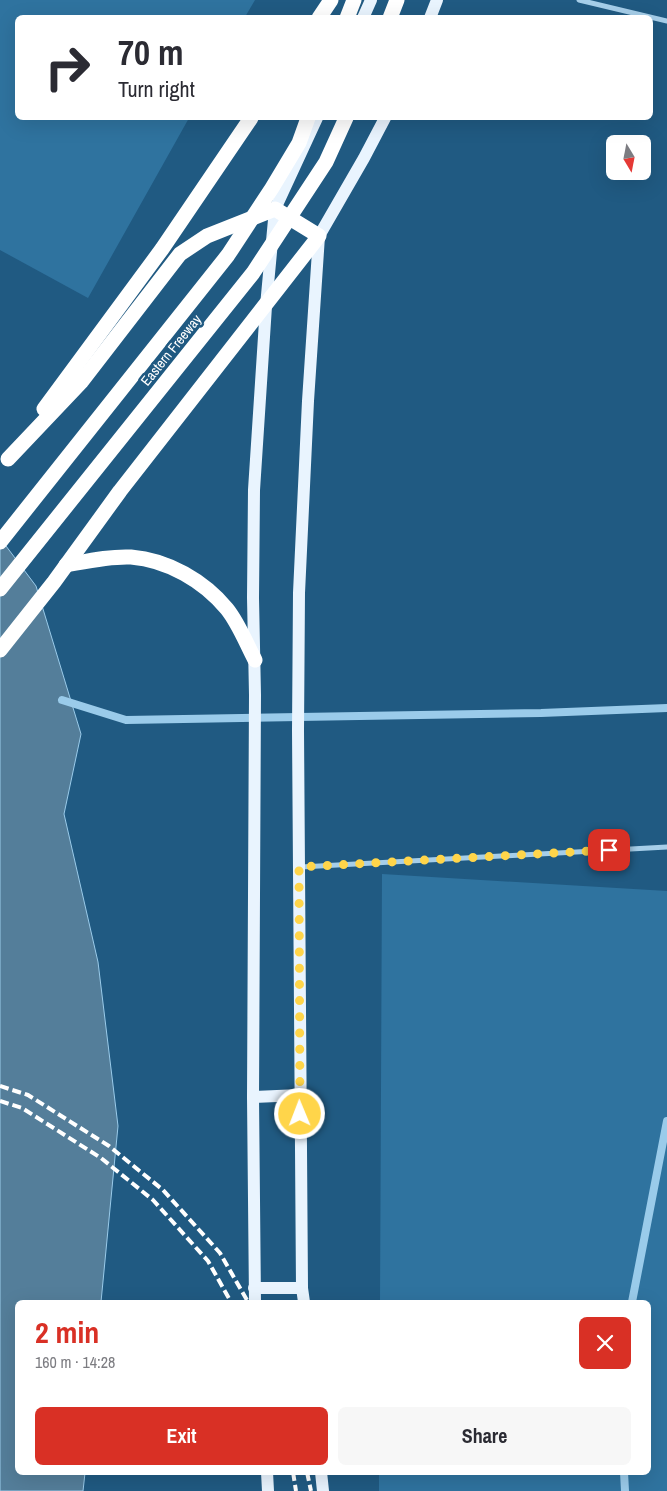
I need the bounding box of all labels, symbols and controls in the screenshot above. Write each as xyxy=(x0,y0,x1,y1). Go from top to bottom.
text: 70 m xyxy=(118,29,183,76)
icon: right xyxy=(35,35,100,100)
text: Turn right xyxy=(118,74,195,104)
north arrow xyxy=(606,135,651,180)
map controls xyxy=(606,135,651,180)
street label: Eastern Freeway xyxy=(137,310,205,389)
pin xyxy=(588,829,630,871)
icon: arrive xyxy=(595,836,623,864)
position arrow xyxy=(273,1087,325,1139)
text: 2 min xyxy=(35,1312,99,1352)
button: close xyxy=(579,1317,631,1369)
text: 160 m · 14:28 xyxy=(35,1351,115,1373)
button: Exit xyxy=(35,1407,328,1465)
button: Share xyxy=(338,1407,631,1465)

